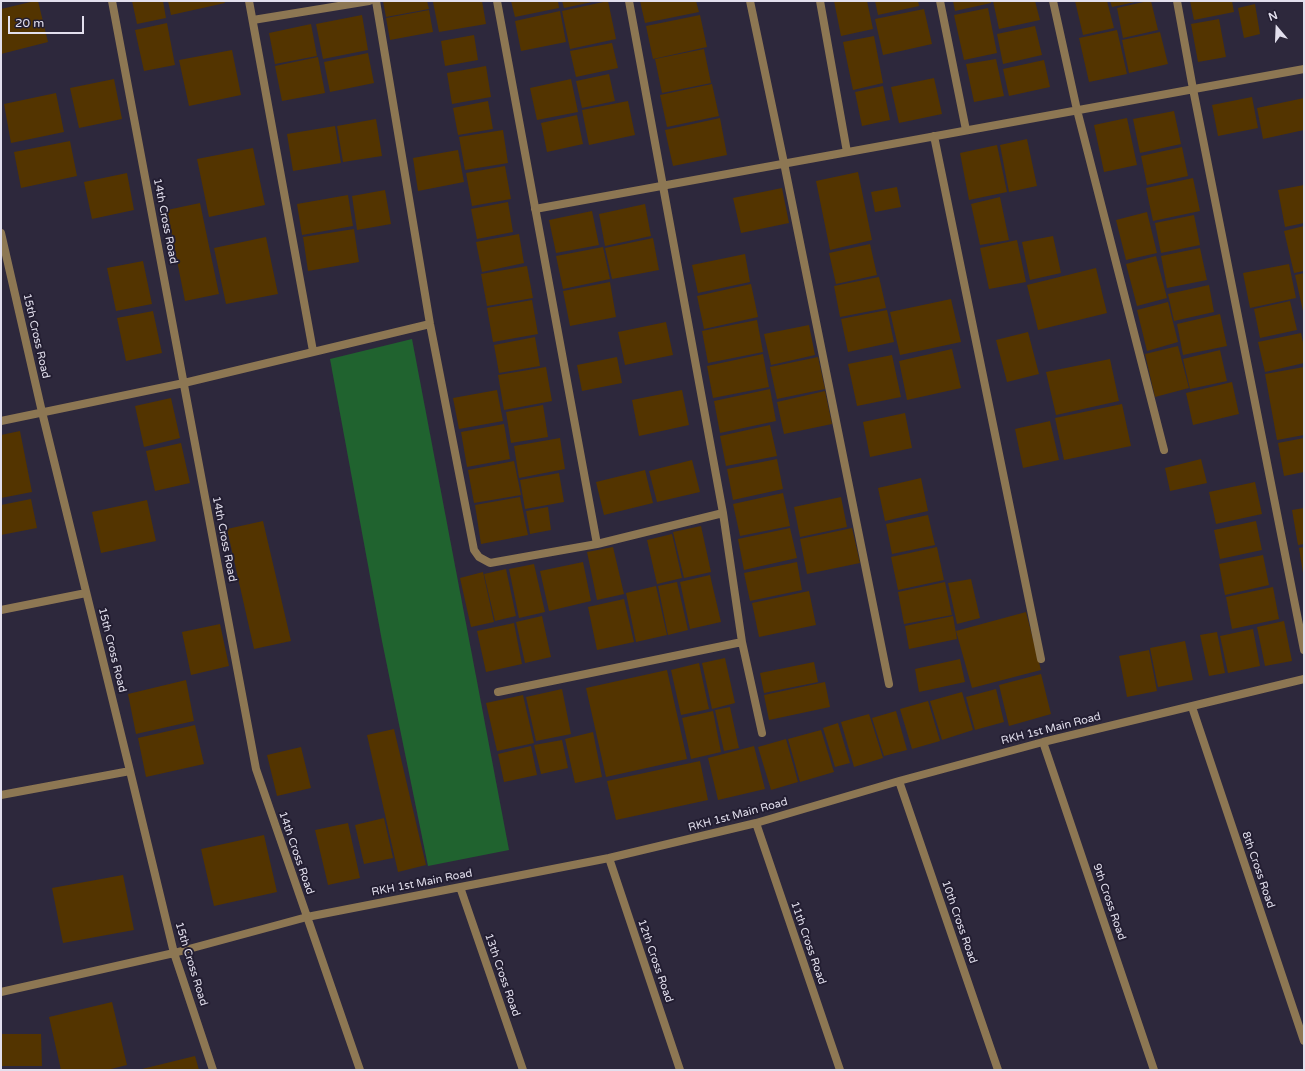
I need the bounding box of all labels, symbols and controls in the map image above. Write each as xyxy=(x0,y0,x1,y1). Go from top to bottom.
scale bar xyxy=(10,8,86,34)
north arrow xyxy=(1257,8,1297,48)
text: N xyxy=(1267,9,1279,24)
text: 20 m xyxy=(15,16,44,30)
street label: 14th Cross Road xyxy=(150,177,180,265)
street label: 15th Cross Road xyxy=(20,292,52,380)
street label: 14th Cross Road xyxy=(209,495,239,583)
street label: 15th Cross Road xyxy=(95,606,129,694)
street label: RKH 1st Main Road xyxy=(1000,710,1102,748)
street label: RKH 1st Main Road xyxy=(687,795,789,835)
street label: 14th Cross Road xyxy=(276,810,316,896)
street label: 8th Cross Road xyxy=(1239,830,1277,910)
street label: 9th Cross Road xyxy=(1090,862,1128,942)
street label: RKH 1st Main Road xyxy=(371,867,473,899)
street label: 10th Cross Road xyxy=(939,879,979,965)
street label: 11th Cross Road xyxy=(788,900,828,986)
street label: 12th Cross Road xyxy=(635,918,675,1004)
street label: 15th Cross Road xyxy=(172,920,210,1008)
street label: 13th Cross Road xyxy=(482,932,522,1018)

